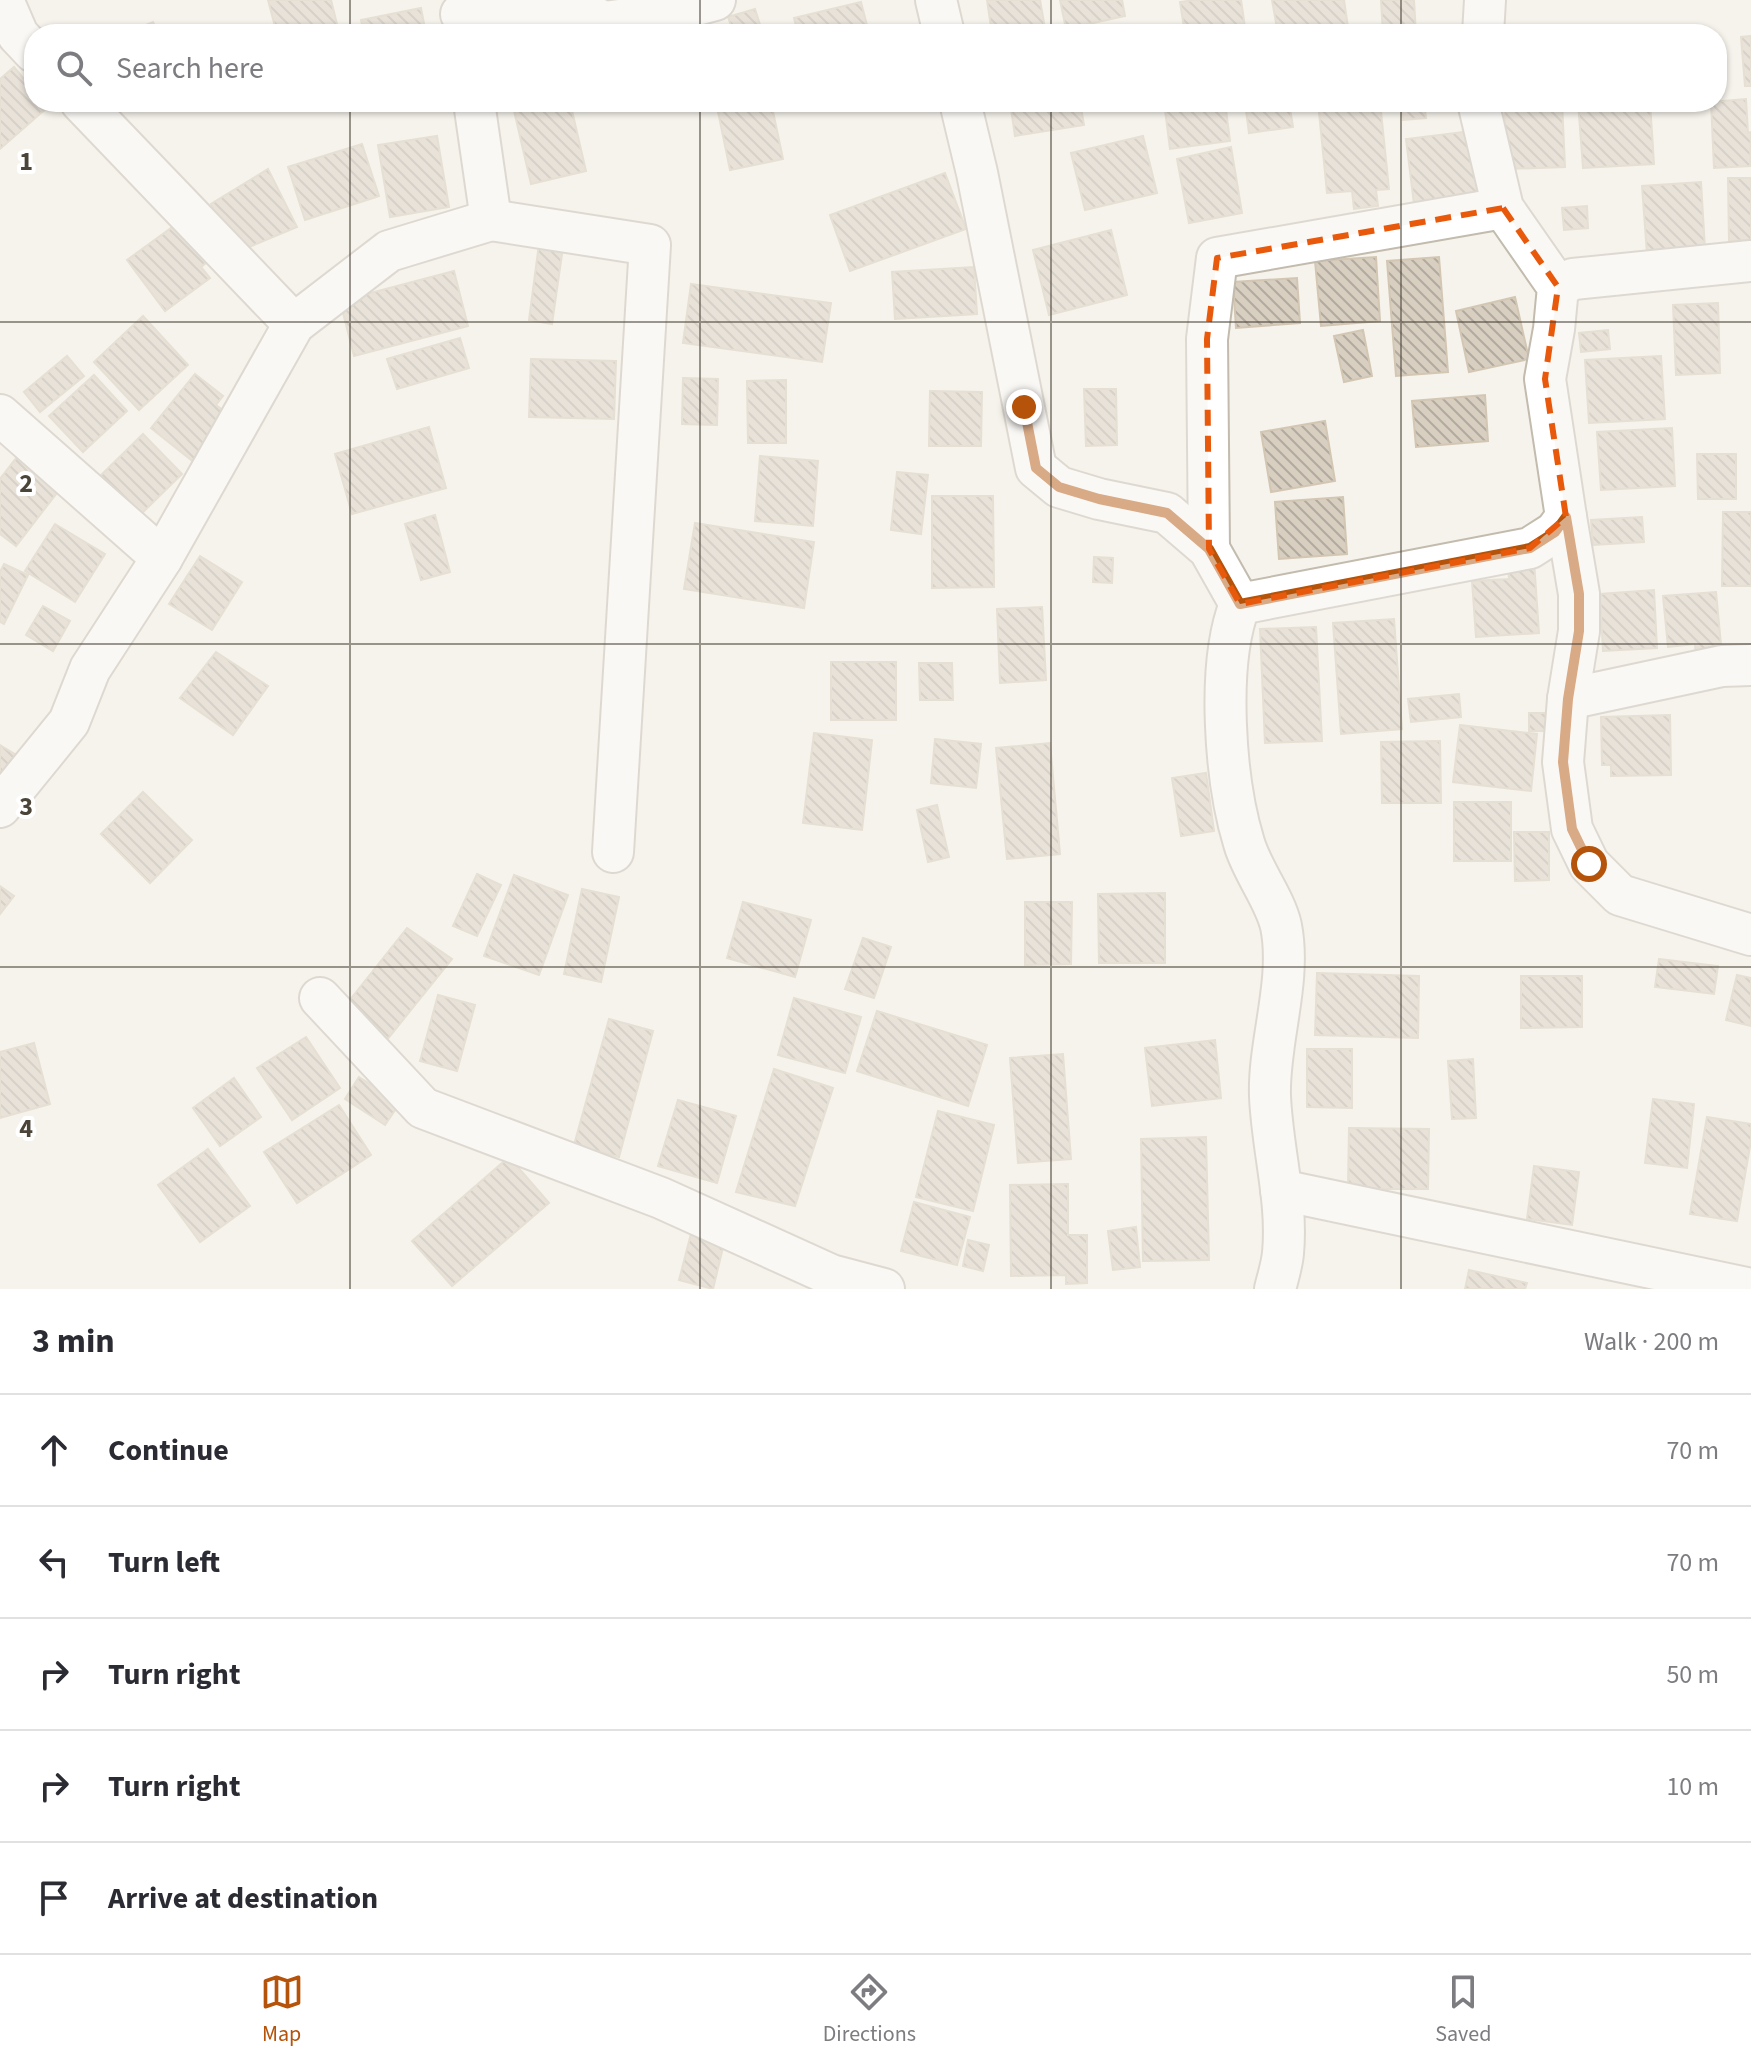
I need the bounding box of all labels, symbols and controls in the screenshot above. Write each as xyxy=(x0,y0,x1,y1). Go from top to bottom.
search box xyxy=(24,24,1727,112)
icon: search xyxy=(52,46,96,90)
text: Search here xyxy=(116,47,264,90)
text: 1 xyxy=(19,143,33,180)
route end xyxy=(1006,389,1042,425)
text: 2 xyxy=(19,465,33,502)
text: 3 xyxy=(19,788,33,825)
route start xyxy=(1571,846,1607,882)
text: 4 xyxy=(19,1110,33,1147)
text: 3 min xyxy=(32,1317,115,1366)
text: Walk · 200 m xyxy=(1584,1323,1719,1360)
icon: ahead xyxy=(32,1428,76,1472)
text: Continue xyxy=(108,1429,229,1472)
text: 70 m xyxy=(1666,1432,1719,1469)
icon: left xyxy=(32,1540,76,1584)
text: Turn left xyxy=(108,1541,220,1584)
text: 70 m xyxy=(1666,1544,1719,1581)
icon: right xyxy=(32,1652,76,1696)
text: Turn right xyxy=(108,1653,240,1696)
text: 50 m xyxy=(1666,1656,1719,1693)
icon: right xyxy=(32,1764,76,1808)
text: Turn right xyxy=(108,1765,240,1808)
text: 10 m xyxy=(1666,1768,1719,1805)
icon: arrive xyxy=(32,1876,76,1920)
text: Arrive at destination xyxy=(108,1877,378,1920)
tab: Map xyxy=(260,1970,304,2050)
tab: Directions xyxy=(823,1970,916,2050)
tab: Saved xyxy=(1435,1970,1491,2050)

